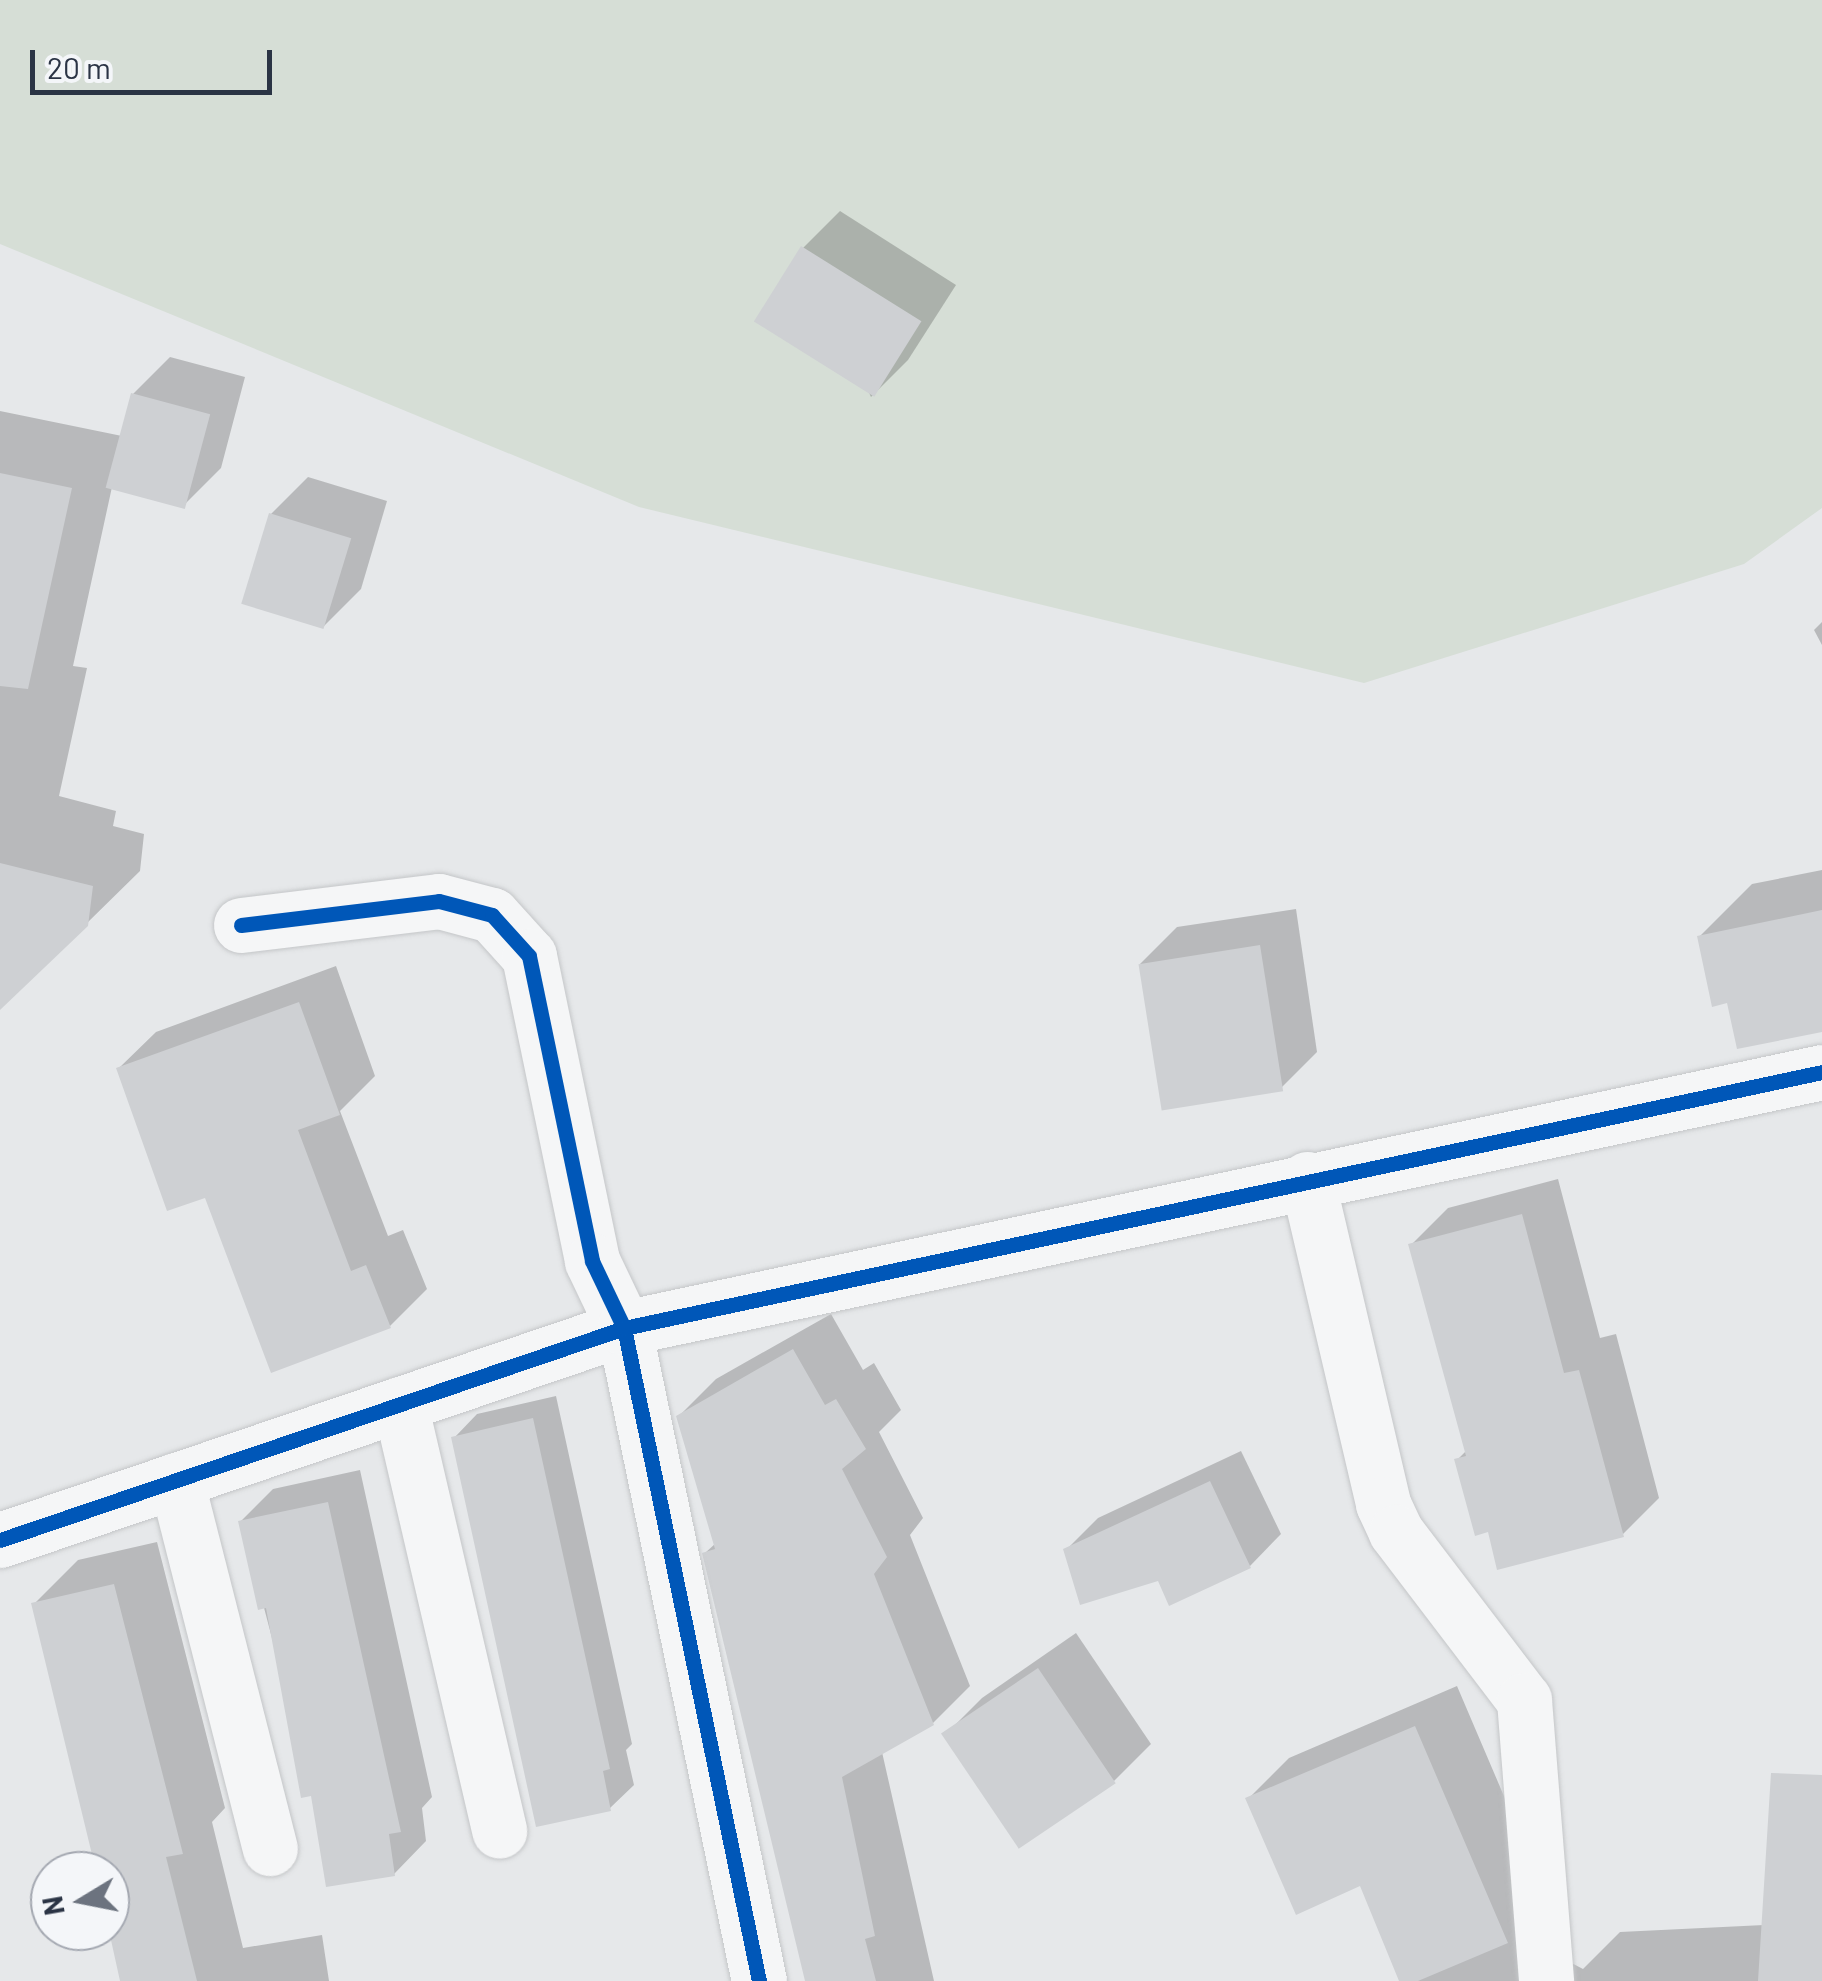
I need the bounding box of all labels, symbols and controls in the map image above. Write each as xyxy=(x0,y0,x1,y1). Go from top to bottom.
scale bar xyxy=(35,30,278,92)
text: 20 m xyxy=(47,49,111,85)
north arrow xyxy=(30,1851,130,1951)
text: N xyxy=(34,1894,71,1918)

